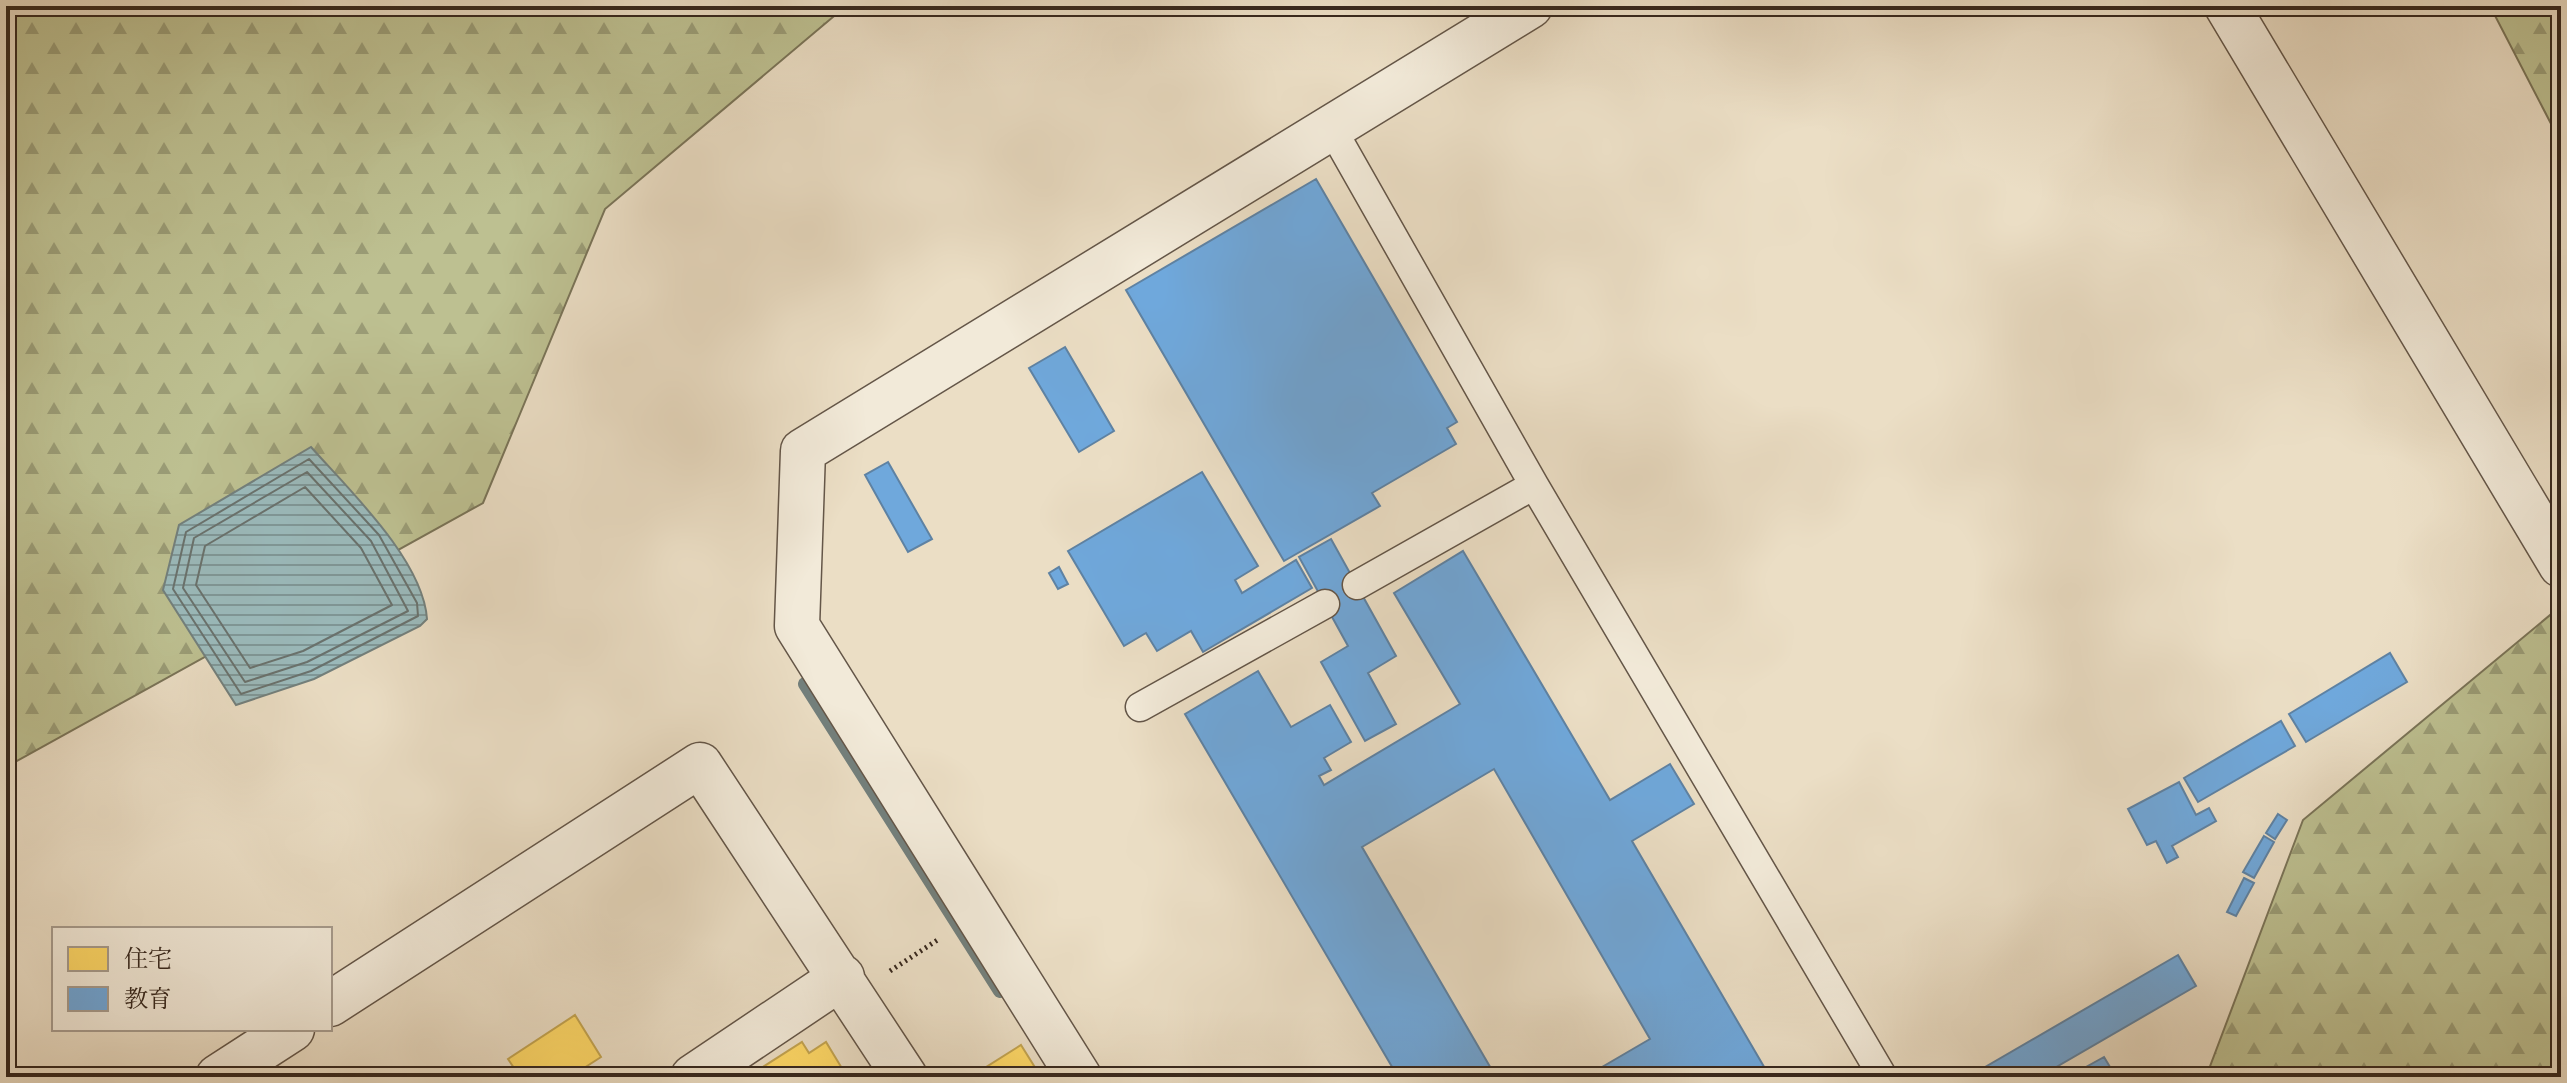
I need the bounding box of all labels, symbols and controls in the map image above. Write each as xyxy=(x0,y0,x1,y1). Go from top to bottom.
legend xyxy=(52,927,332,1031)
text: 住宅 xyxy=(124,943,172,975)
text: 教育 xyxy=(124,983,172,1015)

